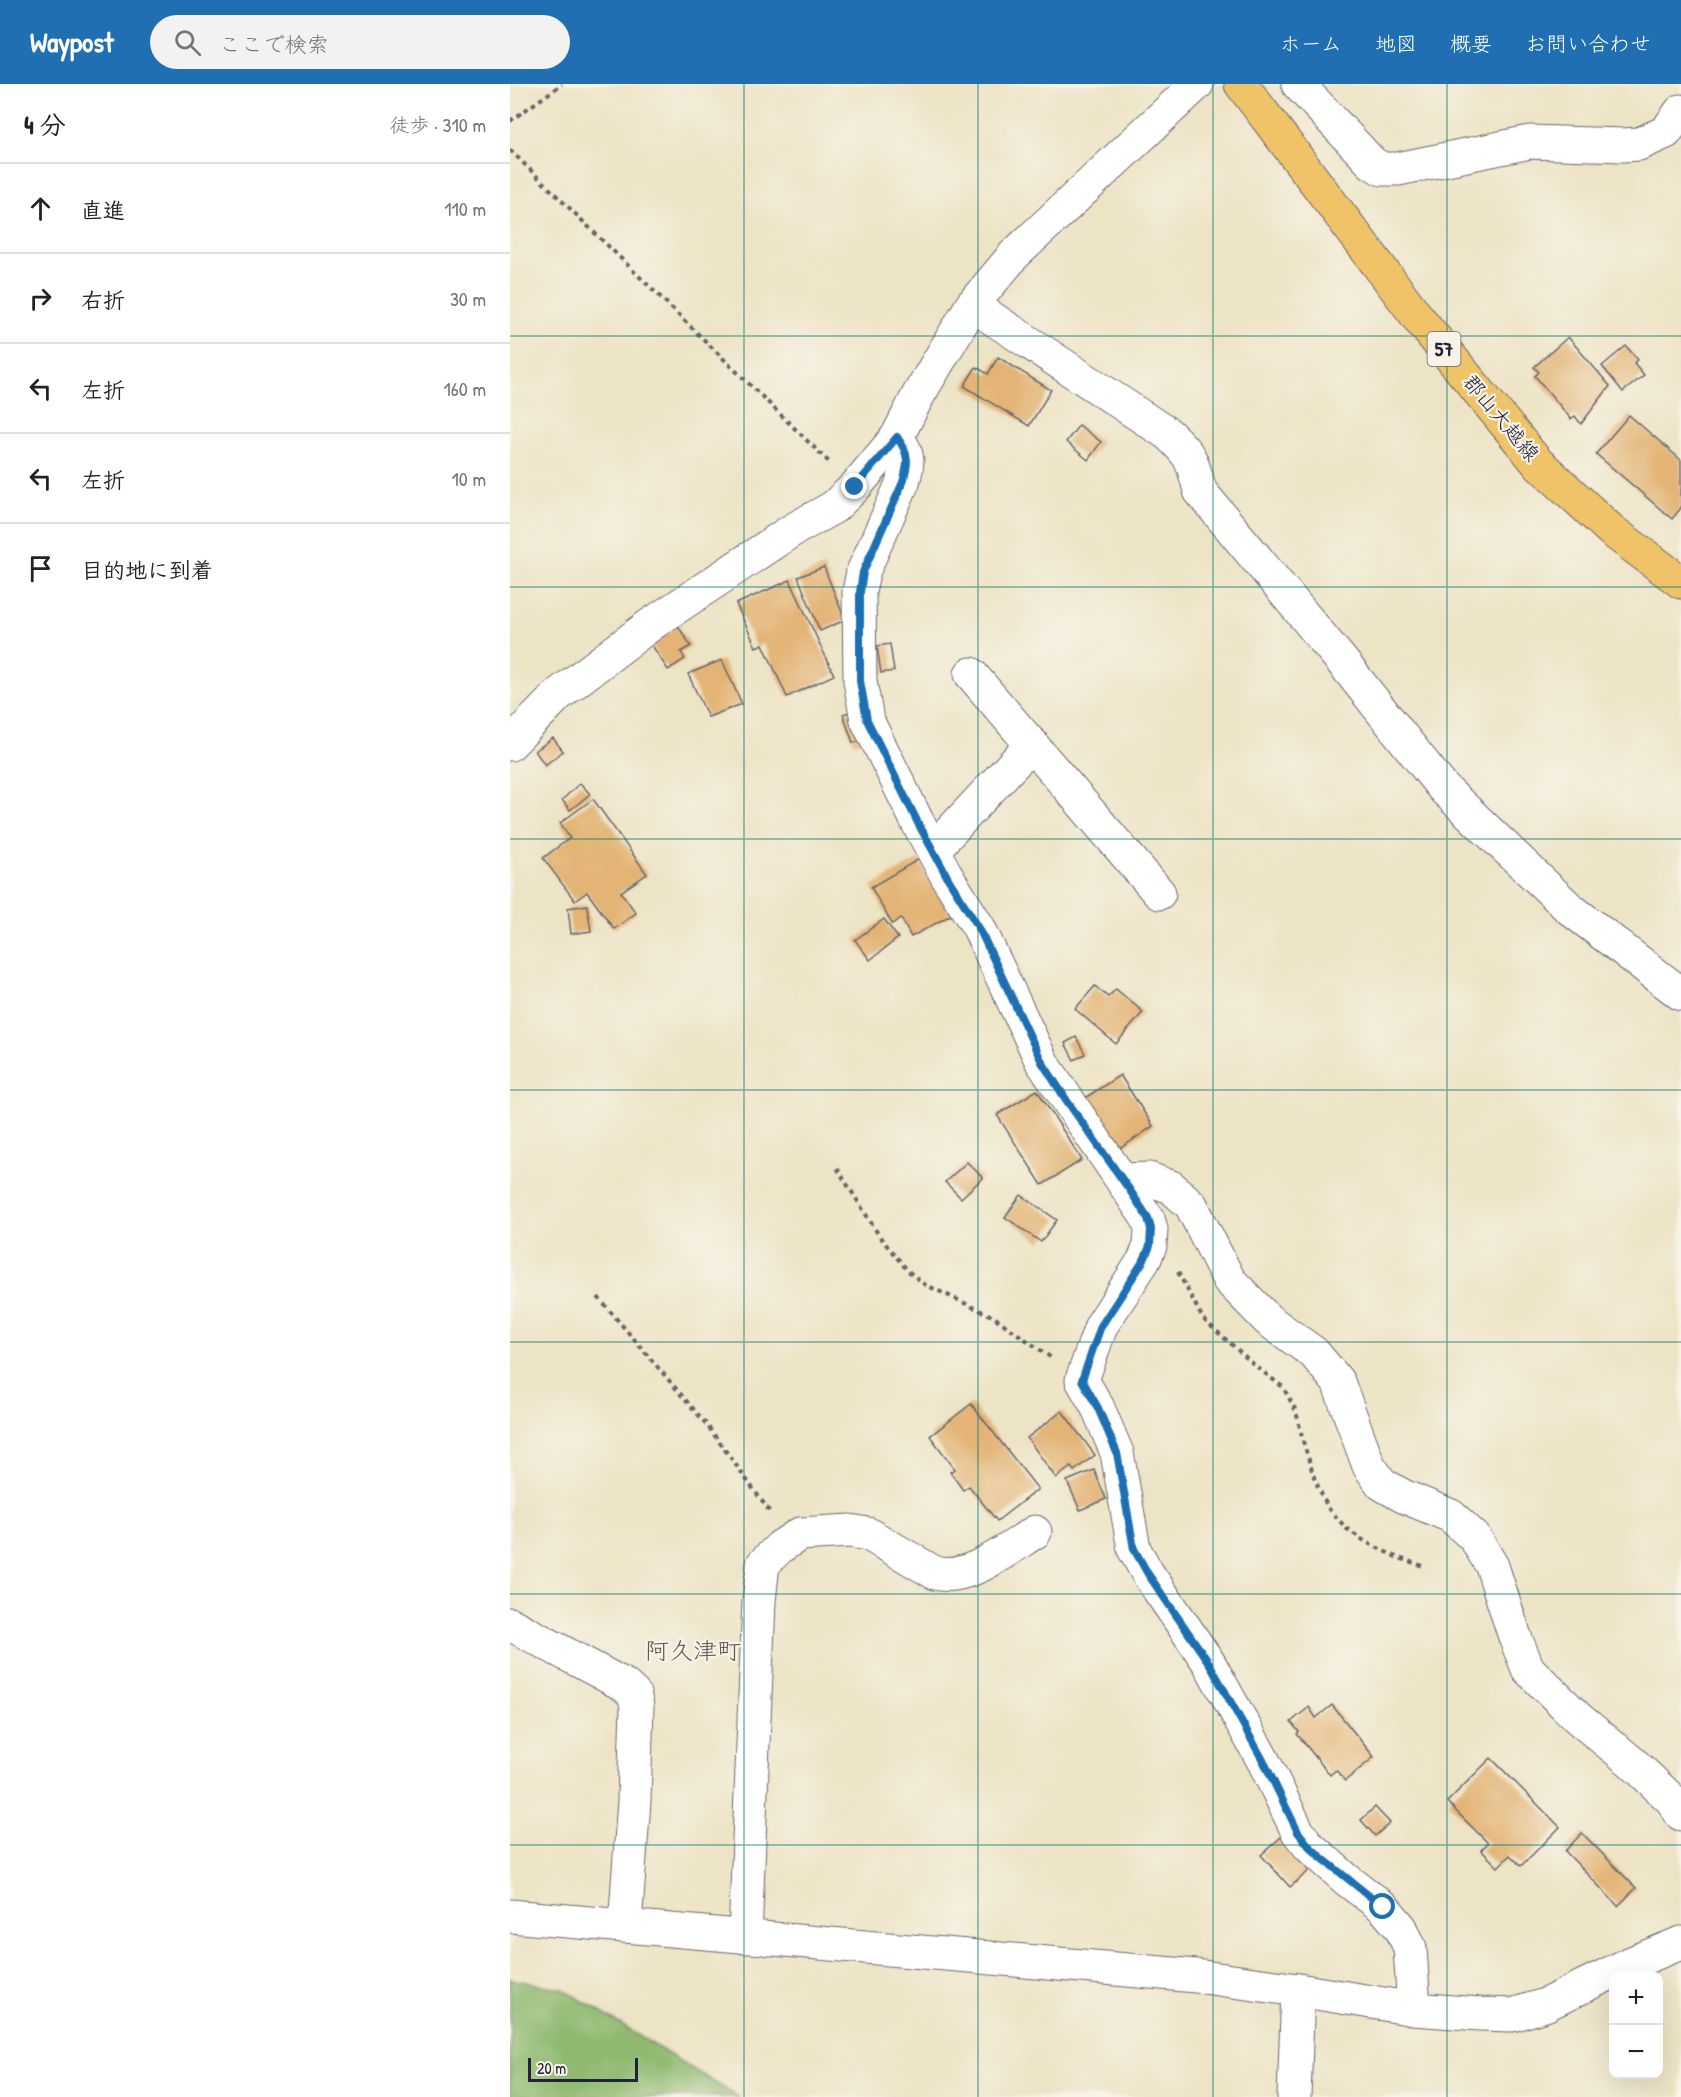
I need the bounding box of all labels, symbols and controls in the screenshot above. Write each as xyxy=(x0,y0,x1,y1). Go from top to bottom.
search box xyxy=(150,15,570,69)
text: Waypost xyxy=(30,23,114,61)
icon: search xyxy=(171,26,204,59)
text: ここで検索 xyxy=(219,29,329,59)
text: ホーム xyxy=(1280,29,1342,58)
text: 地図 xyxy=(1375,29,1417,58)
text: 概要 xyxy=(1450,29,1492,58)
text: お問い合わせ xyxy=(1525,29,1651,58)
text: 4 分 xyxy=(24,107,66,142)
text: 徒歩 · 310 m xyxy=(389,111,486,138)
icon: ahead xyxy=(24,192,57,225)
text: 直進 xyxy=(81,195,125,225)
text: 110 m xyxy=(444,195,486,222)
icon: right xyxy=(24,282,57,315)
text: 右折 xyxy=(81,285,125,315)
text: 30 m xyxy=(450,285,486,312)
road number: 57 xyxy=(1428,332,1460,366)
street label: 郡山大越線 xyxy=(1457,368,1546,467)
icon: left xyxy=(24,372,57,405)
text: 左折 xyxy=(81,375,125,405)
text: 160 m xyxy=(444,375,486,402)
icon: left xyxy=(24,462,57,495)
text: 左折 xyxy=(81,465,125,495)
text: 10 m xyxy=(452,465,486,492)
route end xyxy=(841,473,867,499)
icon: arrive xyxy=(24,552,57,585)
text: 目的地に到着 xyxy=(81,555,213,585)
district label: 阿久津町 xyxy=(645,1634,741,1666)
route start xyxy=(1369,1893,1395,1919)
map controls xyxy=(1609,1971,1663,2079)
button: + xyxy=(1609,1971,1663,2025)
button: − xyxy=(1609,2025,1663,2079)
scale bar xyxy=(528,2055,638,2082)
text: 20 m xyxy=(537,2057,566,2079)

